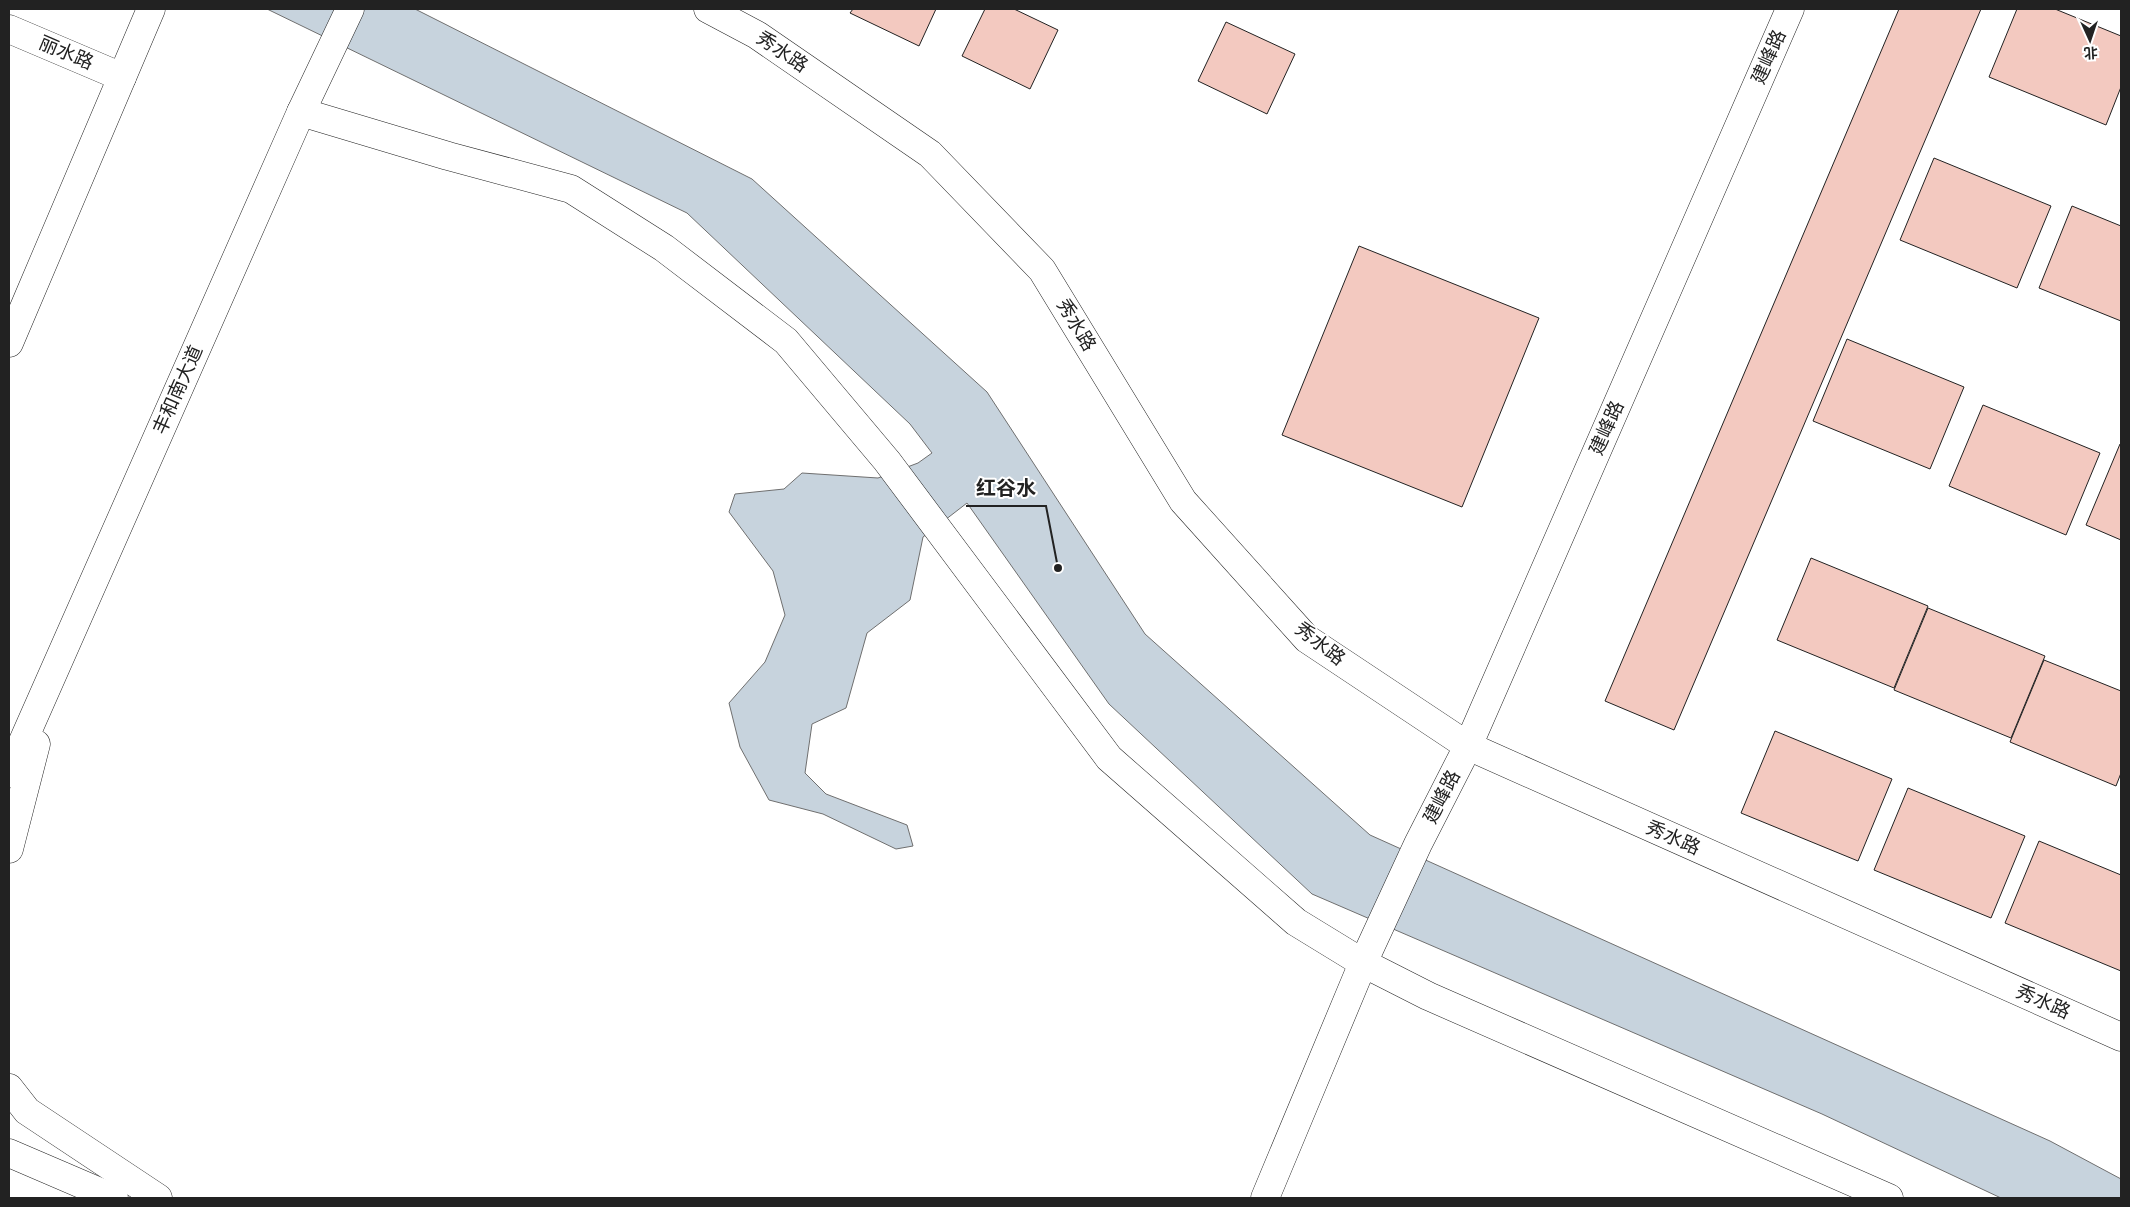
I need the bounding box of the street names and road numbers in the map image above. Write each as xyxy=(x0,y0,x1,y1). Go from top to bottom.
street label: 秀水路 xyxy=(752,26,812,78)
street label: 建峰路 xyxy=(1746,26,1792,88)
street label: 丽水路 xyxy=(35,31,97,75)
street label: 秀水路 xyxy=(1051,294,1101,356)
street label: 丰和南大道 xyxy=(148,342,208,438)
street label: 建峰路 xyxy=(1584,397,1630,459)
street label: 秀水路 xyxy=(1290,617,1350,671)
street label: 建峰路 xyxy=(1418,766,1466,828)
street label: 秀水路 xyxy=(1642,815,1704,861)
street label: 秀水路 xyxy=(2012,979,2074,1025)

